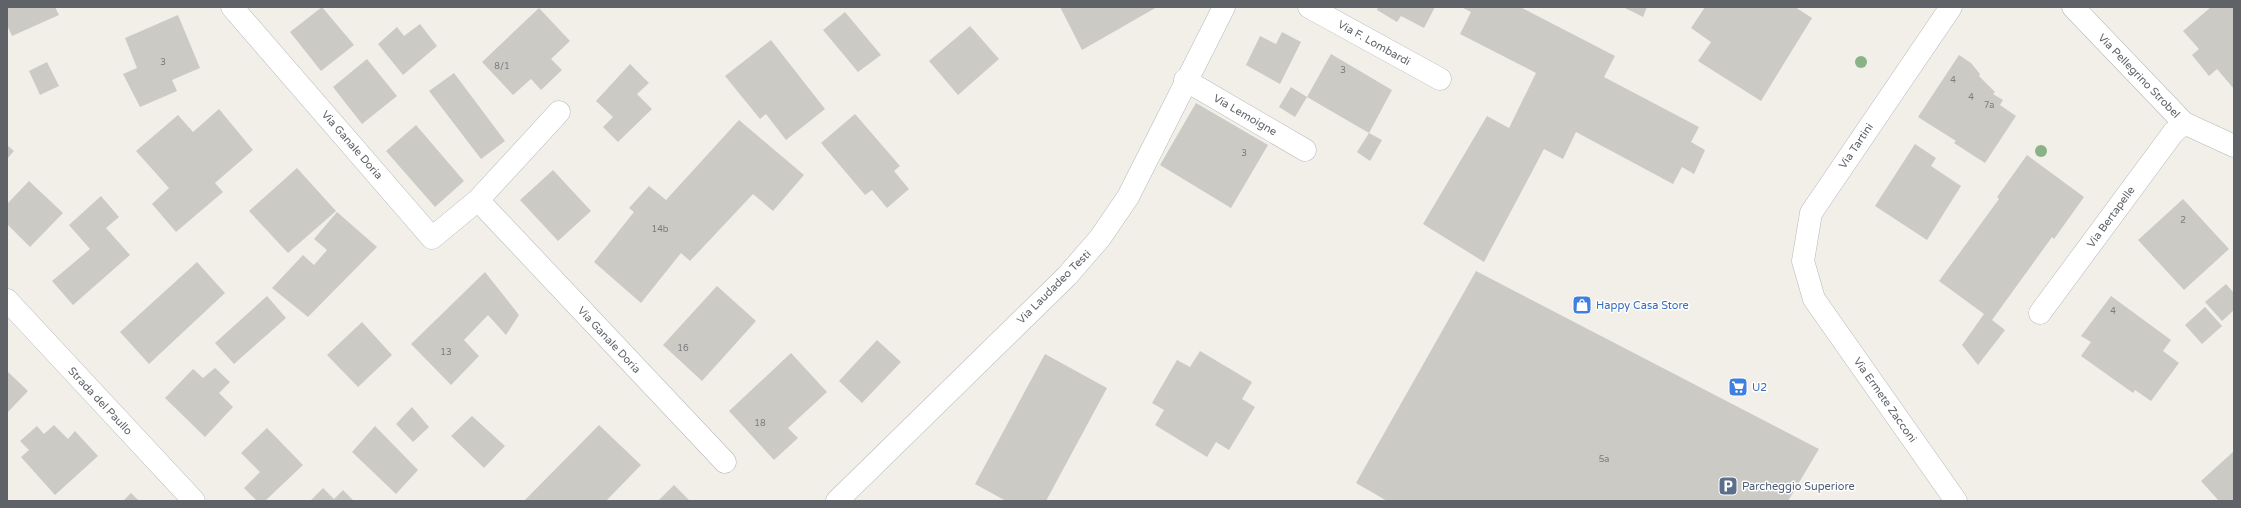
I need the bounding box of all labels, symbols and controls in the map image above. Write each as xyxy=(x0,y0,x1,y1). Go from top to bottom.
street label: Via F. Lombardi xyxy=(1335,18,1413,68)
street label: Via Pellegrino Strobel xyxy=(2095,31,2183,121)
house number: 3 xyxy=(160,57,166,68)
house number: 8/1 xyxy=(494,61,510,72)
house number: 3 xyxy=(1340,65,1346,76)
house number: 4 xyxy=(1950,75,1956,86)
street label: Via Lemoigne xyxy=(1211,92,1279,138)
house number: 4 xyxy=(1968,92,1974,103)
house number: 7a xyxy=(1984,100,1994,111)
street label: Via Ganale Doria xyxy=(319,108,385,182)
street label: Via Tartini xyxy=(1836,121,1876,171)
house number: 3 xyxy=(1241,148,1247,159)
street label: Via Bertapelle xyxy=(2084,184,2138,250)
house number: 2 xyxy=(2180,215,2186,226)
house number: 14b xyxy=(652,224,669,235)
street label: Via Laudadeo Testi xyxy=(1015,248,1093,326)
shop icon: Happy Casa Store xyxy=(1571,294,1593,316)
place label: Happy Casa Store xyxy=(1596,299,1689,312)
street label: Via Ganale Doria xyxy=(575,304,643,376)
house number: 4 xyxy=(2110,306,2116,317)
house number: 16 xyxy=(677,343,689,354)
house number: 13 xyxy=(440,347,452,358)
street label: Via Ermete Zacconi xyxy=(1851,355,1919,445)
street label: Strada del Paullo xyxy=(65,364,135,438)
supermarket icon: U2 xyxy=(1727,376,1749,398)
place label: U2 xyxy=(1752,381,1767,394)
house number: 18 xyxy=(754,418,766,429)
house number: 5a xyxy=(1599,454,1609,465)
parking icon: Parcheggio Superiore xyxy=(1717,475,1739,497)
place label: Parcheggio Superiore xyxy=(1742,480,1855,493)

